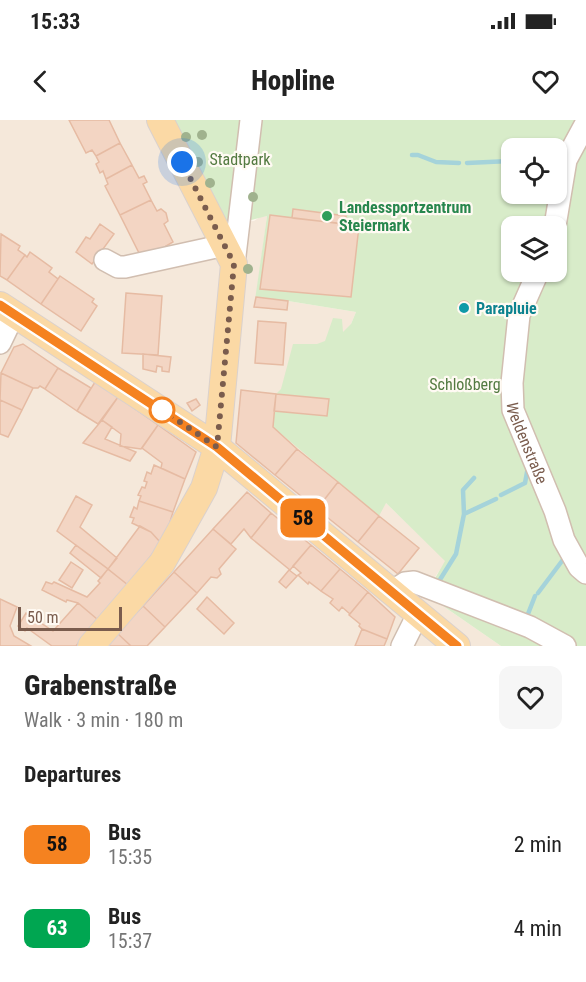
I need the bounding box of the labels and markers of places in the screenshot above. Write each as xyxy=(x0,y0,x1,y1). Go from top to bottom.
place label: Landessportzentrum Steiermark xyxy=(339,198,471,235)
marker: Landessportzentrum Steiermark xyxy=(320,209,334,223)
place label: Parapluie xyxy=(476,299,537,318)
marker: Parapluie xyxy=(457,301,471,315)
unlabelled marker xyxy=(149,397,175,423)

